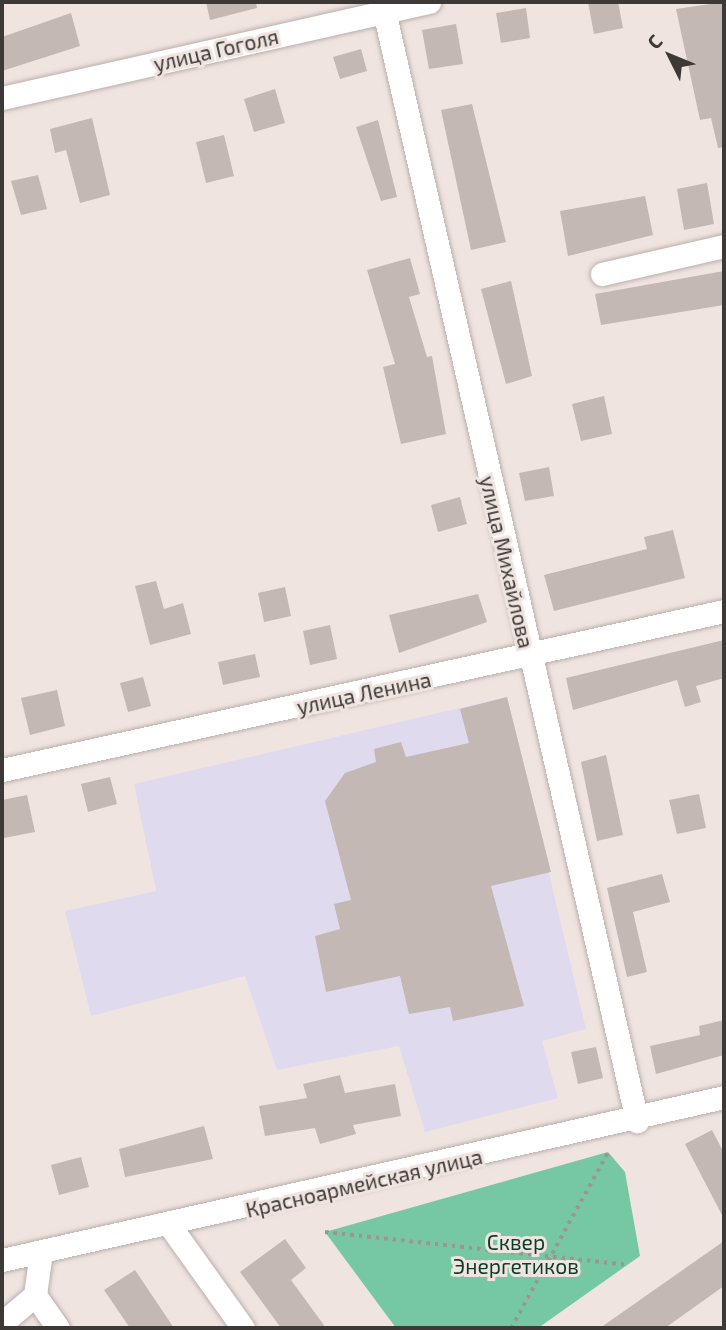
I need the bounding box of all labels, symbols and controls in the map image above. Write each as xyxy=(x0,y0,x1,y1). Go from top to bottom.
north arrow xyxy=(635,21,705,91)
street label: улица Гоголя xyxy=(151,23,281,77)
text: С xyxy=(642,29,667,53)
street label: улица Михайлова xyxy=(475,473,539,651)
street label: улица Ленина xyxy=(295,666,433,720)
street label: Красноармейская улица xyxy=(243,1143,485,1223)
park label: Сквер Энергетиков xyxy=(453,1229,579,1279)

